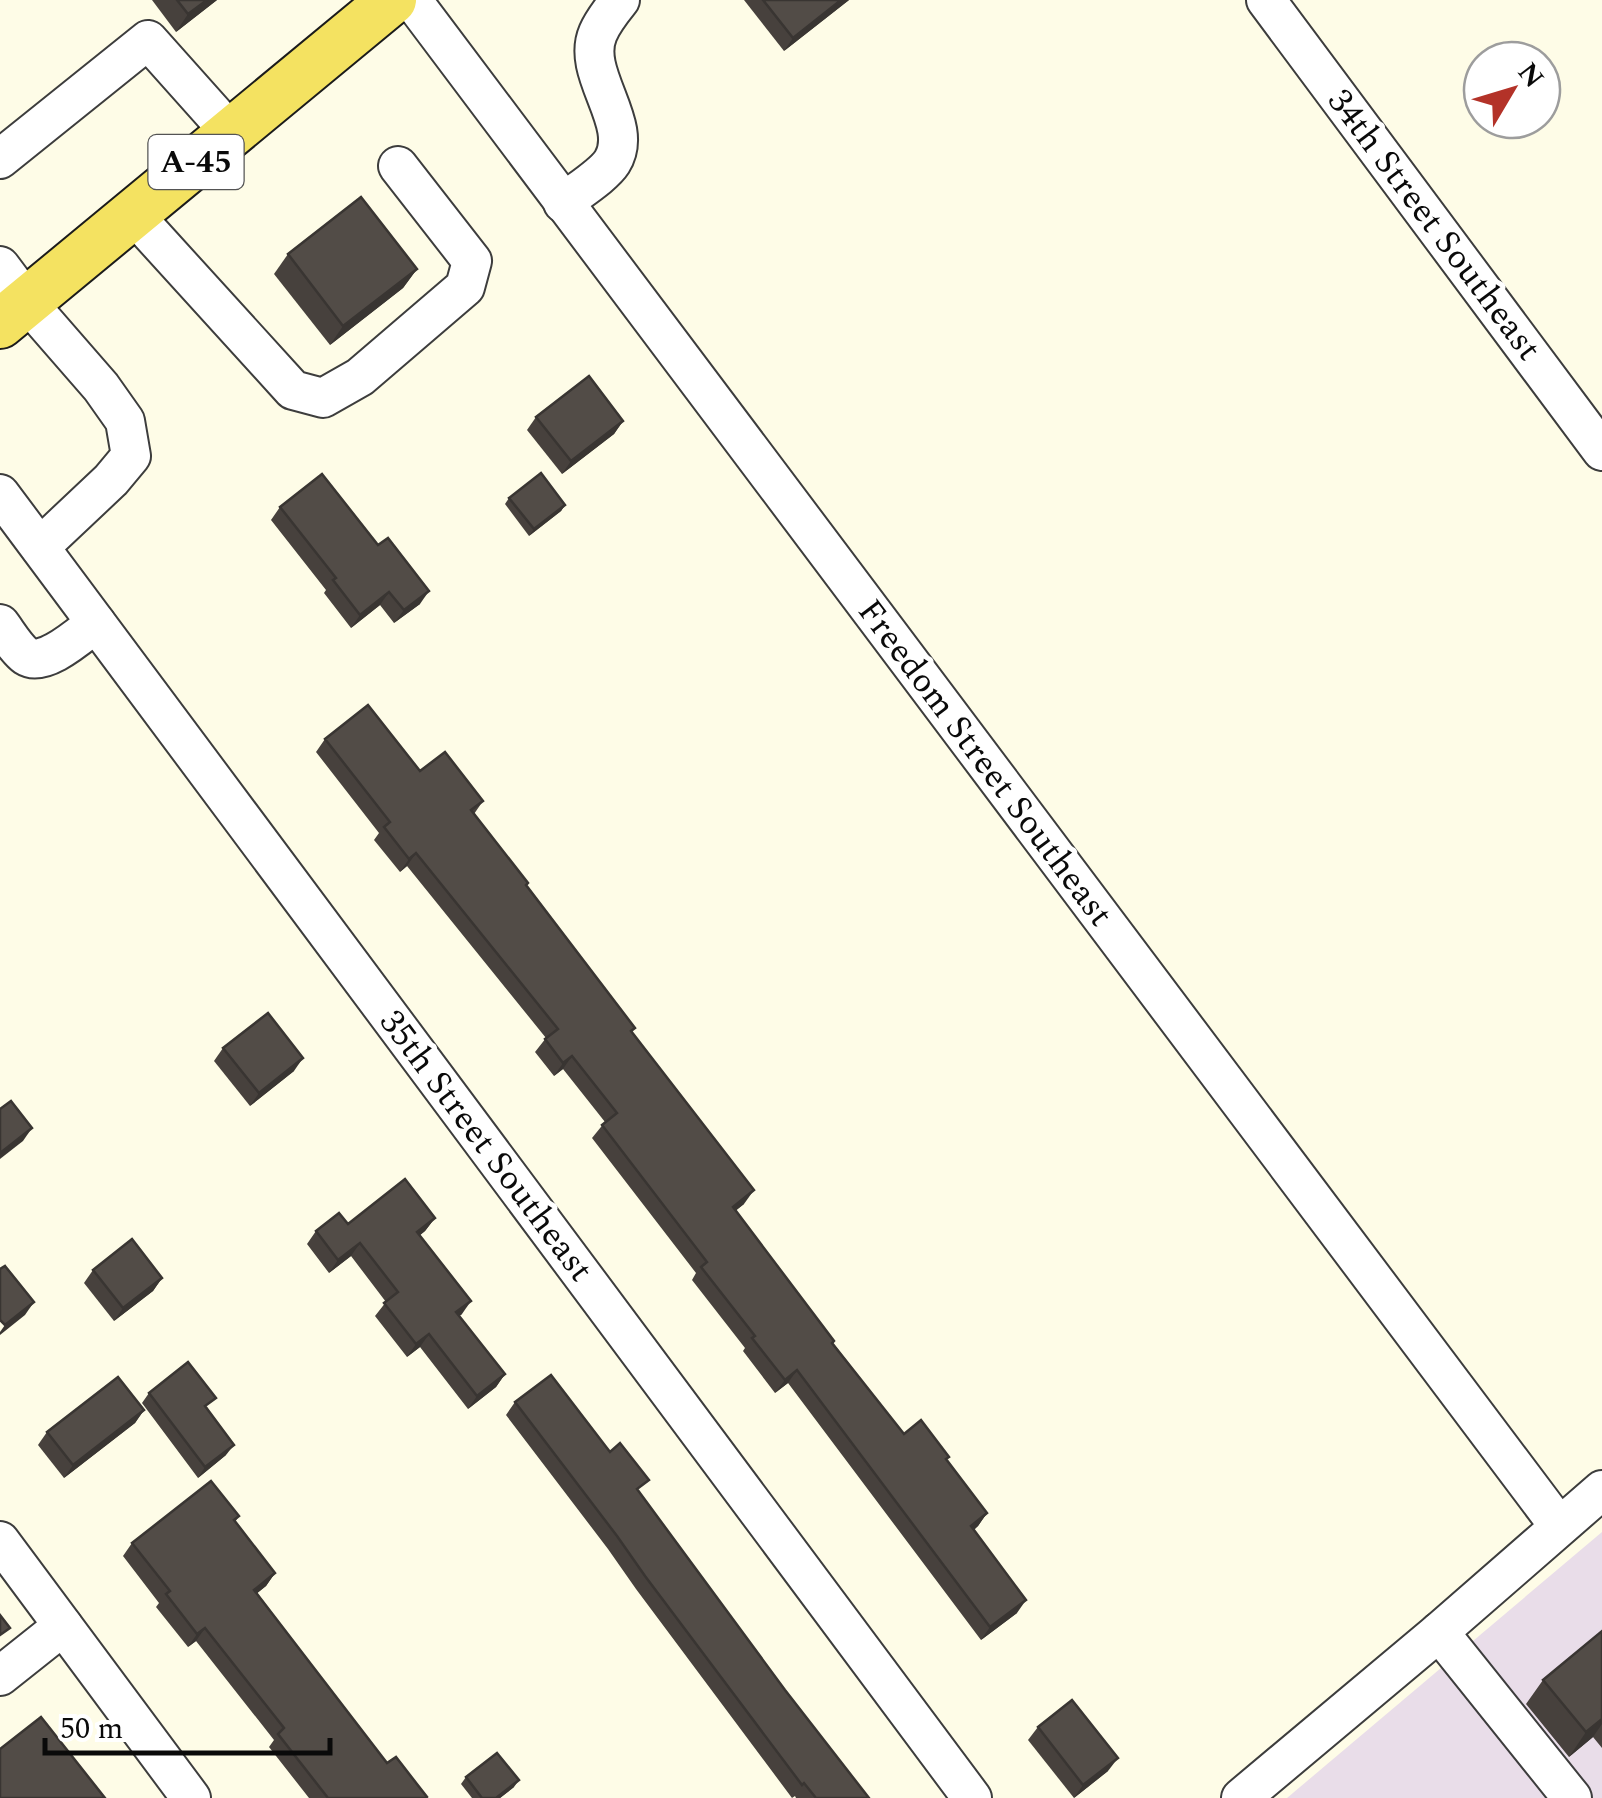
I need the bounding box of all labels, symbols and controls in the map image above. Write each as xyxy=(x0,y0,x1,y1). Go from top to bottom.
north arrow xyxy=(1462,40,1562,140)
text: N xyxy=(1507,53,1554,98)
street label: 34th Street Southeast xyxy=(1314,78,1554,372)
road number: A-45 xyxy=(148,135,244,189)
street label: Freedom Street Southeast xyxy=(844,588,1126,938)
street label: 35th Street Southeast xyxy=(366,999,606,1293)
scale bar xyxy=(45,1693,330,1755)
text: 50 m xyxy=(60,1706,123,1752)

